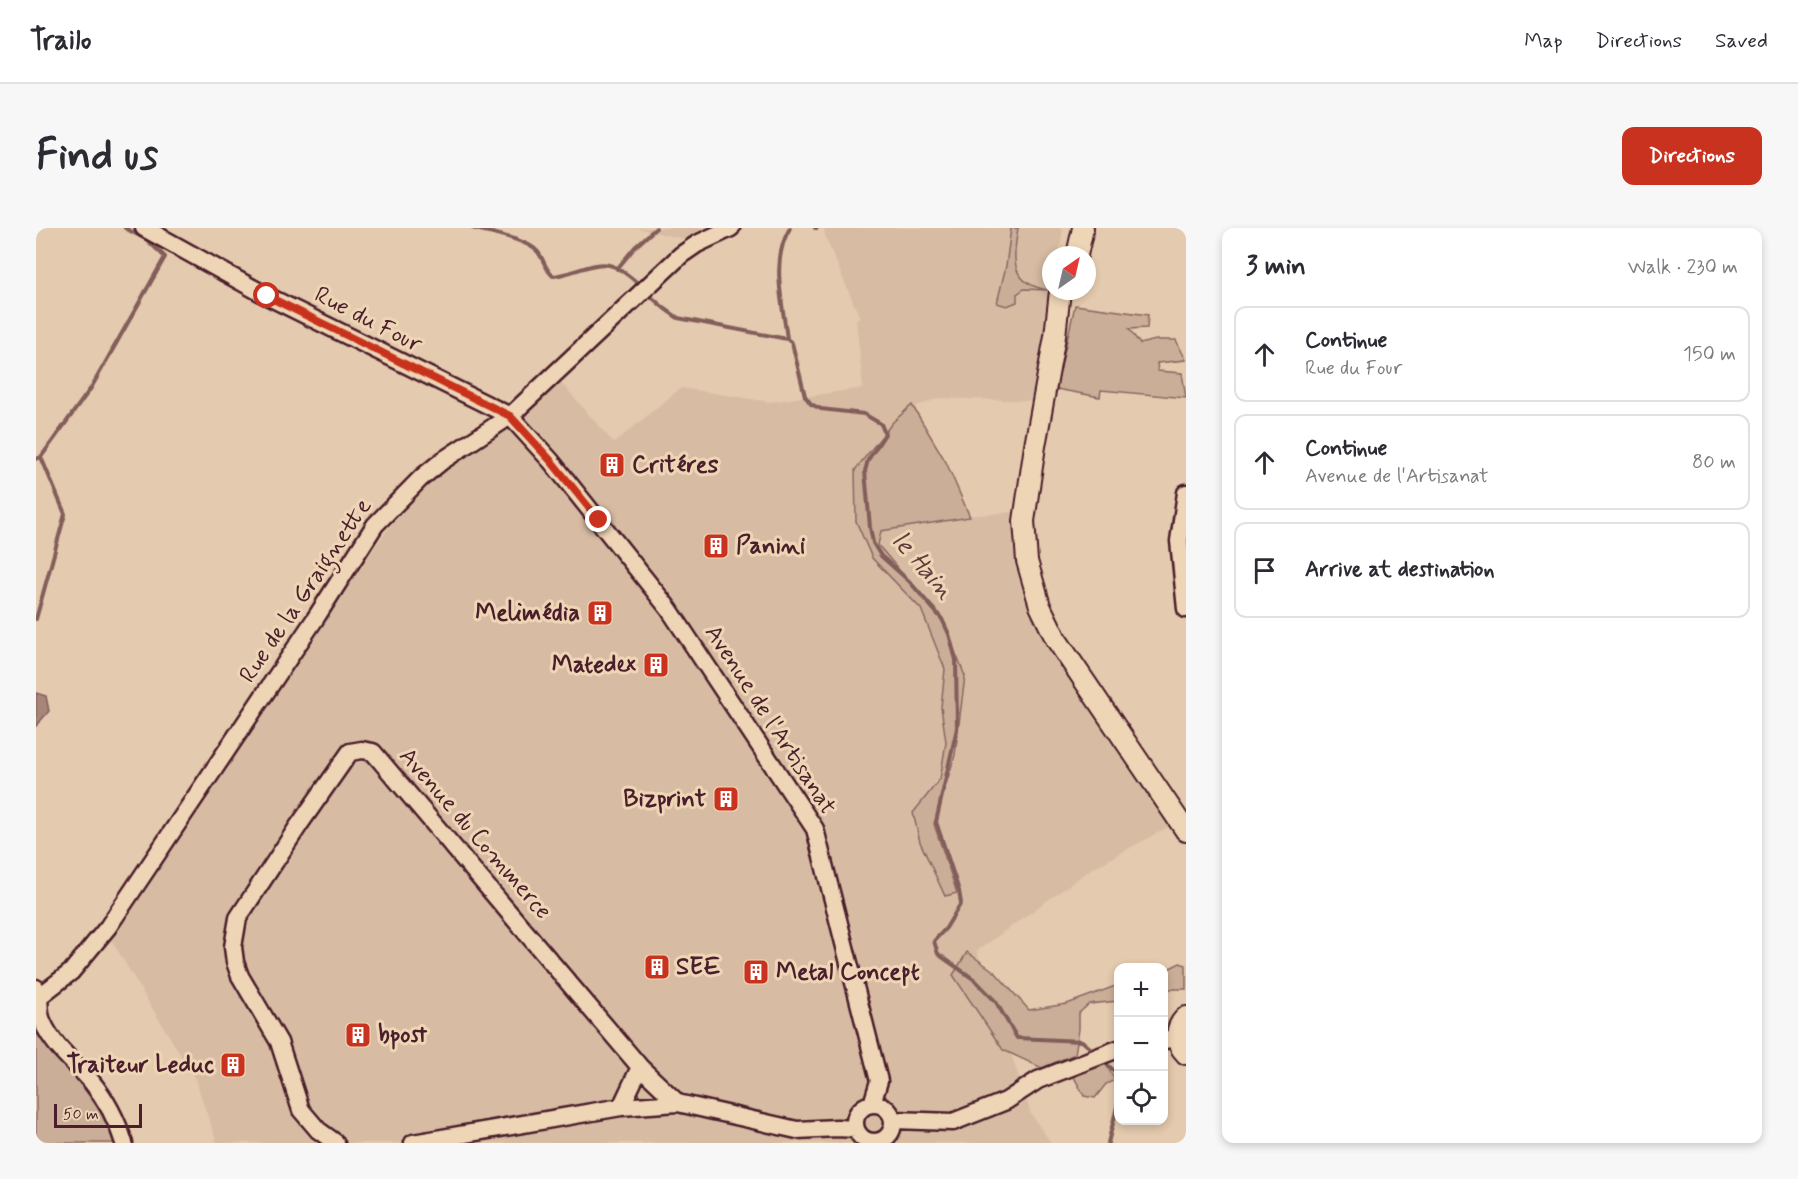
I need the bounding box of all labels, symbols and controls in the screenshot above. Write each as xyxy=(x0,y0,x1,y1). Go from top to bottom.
text: Trailo xyxy=(30,23,91,60)
text: Map xyxy=(1524,27,1563,55)
text: Directions xyxy=(1596,27,1682,55)
text: Saved xyxy=(1715,27,1768,55)
button: Directions xyxy=(1622,127,1762,185)
text: Find us xyxy=(36,129,158,184)
north arrow xyxy=(1042,246,1096,300)
text: 3 min xyxy=(1246,250,1306,284)
text: Walk · 230 m xyxy=(1628,254,1738,281)
street label: Rue du Four xyxy=(309,280,428,361)
route start xyxy=(253,282,279,308)
text: Continue xyxy=(1305,327,1387,355)
icon: ahead xyxy=(1248,338,1281,371)
text: 150 m xyxy=(1683,341,1736,368)
text: Rue du Four xyxy=(1305,355,1402,382)
text: Continue xyxy=(1305,435,1387,463)
icon: ahead xyxy=(1248,446,1281,479)
text: 80 m xyxy=(1692,449,1736,476)
building icon: Critéres xyxy=(597,450,627,480)
place label: Critéres xyxy=(632,450,719,481)
text: Avenue de l'Artisanat xyxy=(1305,463,1489,490)
street label: Rue de la Graignette xyxy=(233,493,382,691)
route end xyxy=(585,506,611,532)
water label: le Hain xyxy=(883,525,961,608)
building icon: Panini xyxy=(701,531,731,561)
place label: Panini xyxy=(736,531,806,562)
icon: arrive xyxy=(1248,554,1281,587)
text: Arrive at destination xyxy=(1305,556,1495,584)
place label: Melimédia xyxy=(475,598,580,629)
building icon: Melimédia xyxy=(585,598,615,628)
street label: Avenue de l'Artisanat xyxy=(697,619,843,821)
place label: Matedex xyxy=(552,650,637,681)
building icon: Matedex xyxy=(641,650,671,680)
street label: Avenue du Commerce xyxy=(392,742,558,926)
place label: Bizprint xyxy=(623,784,707,815)
building icon: Bizprint xyxy=(711,784,741,814)
building icon: SEE xyxy=(642,952,672,982)
place label: SEE xyxy=(676,952,720,983)
building icon: Metal Concept xyxy=(741,957,771,987)
place label: Metal Concept xyxy=(776,957,920,988)
map controls xyxy=(1114,963,1168,1125)
button: + xyxy=(1114,963,1168,1017)
button: − xyxy=(1114,1017,1168,1071)
building icon: bpost xyxy=(343,1020,373,1050)
place label: bpost xyxy=(378,1020,428,1051)
place label: Traiteur Leduc xyxy=(67,1050,214,1081)
building icon: Traiteur Leduc xyxy=(218,1050,248,1080)
button: locate xyxy=(1114,1071,1168,1125)
scale bar xyxy=(54,1101,142,1128)
text: 50 m xyxy=(63,1104,99,1125)

